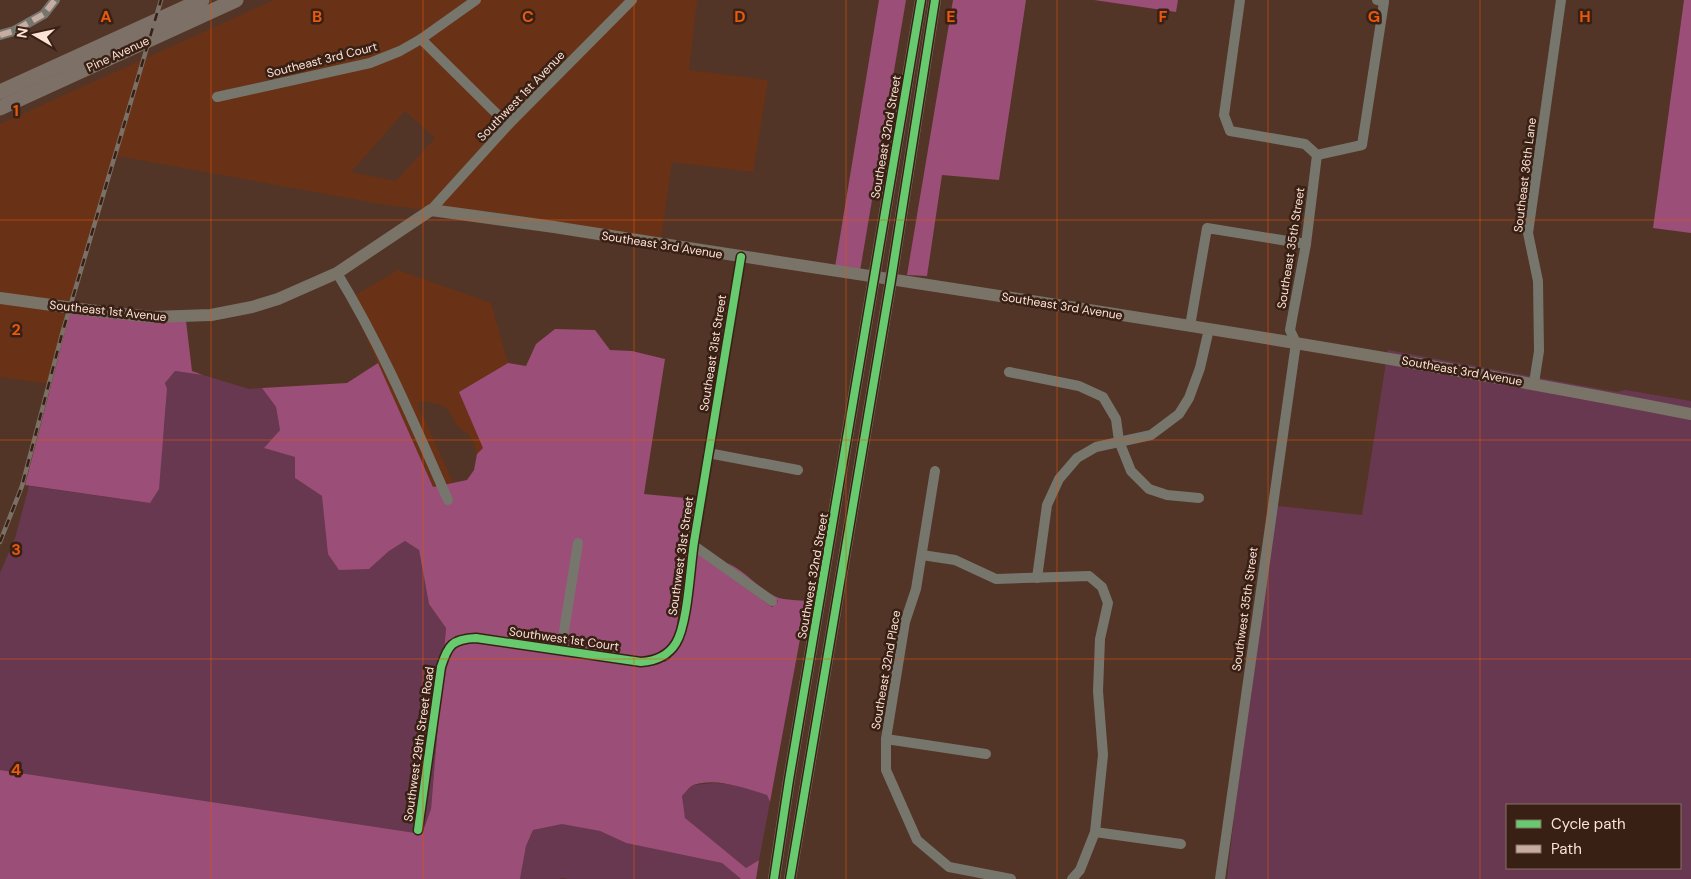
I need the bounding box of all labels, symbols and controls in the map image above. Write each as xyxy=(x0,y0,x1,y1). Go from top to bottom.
text: A xyxy=(100,6,112,27)
text: B xyxy=(312,6,322,27)
text: C xyxy=(522,6,534,27)
text: D xyxy=(734,6,746,27)
text: E xyxy=(946,6,956,27)
text: F xyxy=(1159,6,1168,27)
text: G xyxy=(1368,6,1380,27)
text: H xyxy=(1579,6,1591,27)
north arrow xyxy=(10,10,60,60)
text: N xyxy=(12,27,32,39)
street label: Pine Avenue xyxy=(84,32,152,76)
street label: Southeast 3rd Court xyxy=(265,38,379,81)
street label: Southwest 1st Avenue xyxy=(474,47,569,145)
street label: Southeast 32nd Street xyxy=(867,74,905,200)
text: 1 xyxy=(13,100,19,121)
street label: Southeast 36th Lane xyxy=(1510,117,1540,233)
street label: Southeast 35th Street xyxy=(1273,186,1309,310)
street label: Southeast 3rd Avenue xyxy=(600,228,724,262)
street label: Southeast 3rd Avenue xyxy=(1000,289,1124,323)
street label: Southeast 31st Street xyxy=(696,293,730,412)
street label: Southeast 1st Avenue xyxy=(49,297,168,325)
text: 2 xyxy=(11,319,21,340)
street label: Southeast 3rd Avenue xyxy=(1400,352,1524,390)
street label: Southwest 31st Street xyxy=(665,495,697,617)
street label: Southwest 32nd Street xyxy=(794,512,832,640)
text: 3 xyxy=(11,539,21,560)
street label: Southwest 35th Street xyxy=(1228,546,1262,672)
street label: Southeast 32nd Place xyxy=(868,609,904,731)
street label: Southwest 1st Court xyxy=(508,623,620,655)
street label: Southwest 29th Street Road xyxy=(400,666,438,822)
text: 4 xyxy=(11,759,21,780)
legend xyxy=(1506,804,1681,869)
text: Cycle path xyxy=(1551,814,1626,834)
text: Path xyxy=(1551,839,1582,859)

